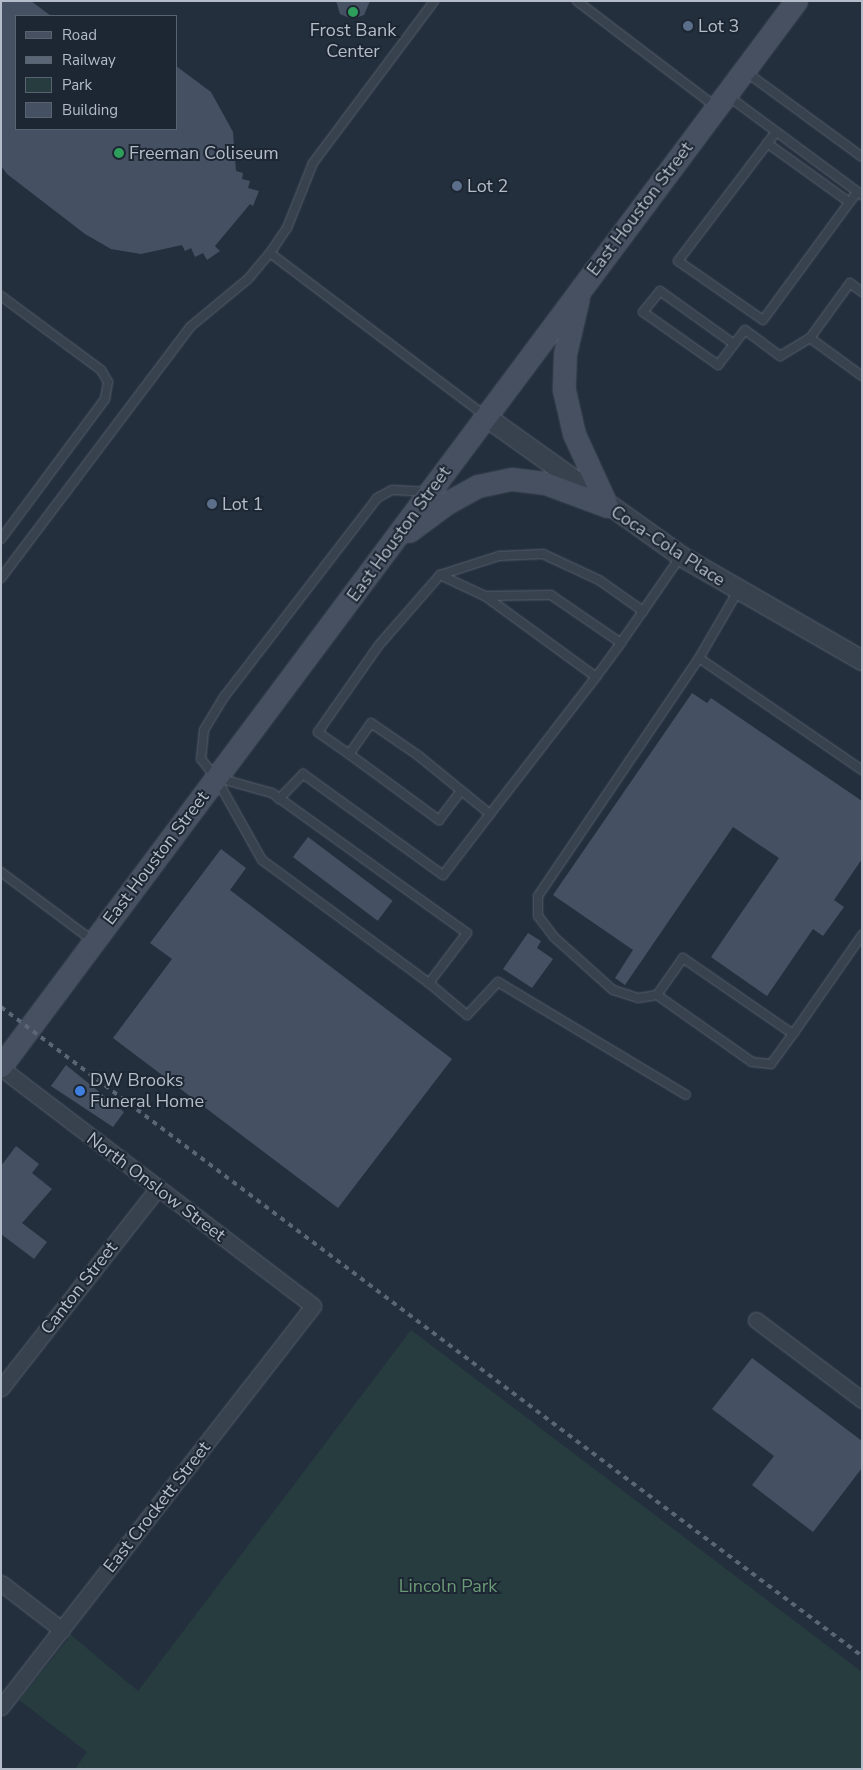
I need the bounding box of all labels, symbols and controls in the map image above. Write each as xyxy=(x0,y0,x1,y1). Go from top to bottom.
marker: Frost Bank Center xyxy=(347,6,359,18)
legend xyxy=(15,15,178,130)
place label: Lot 3 xyxy=(698,15,739,37)
place label: Frost Bank Center xyxy=(310,20,396,62)
marker: Lot 3 xyxy=(682,20,694,32)
text: Road xyxy=(62,25,97,45)
text: Railway xyxy=(62,50,116,70)
text: Park xyxy=(62,75,92,95)
text: Building xyxy=(62,100,118,120)
street label: East Houston Street xyxy=(583,138,697,280)
place label: Freeman Coliseum xyxy=(129,142,279,164)
marker: Freeman Coliseum xyxy=(113,147,125,159)
place label: Lot 2 xyxy=(467,175,508,197)
marker: Lot 2 xyxy=(451,180,463,192)
street label: East Houston Street xyxy=(343,462,455,606)
place label: Lot 1 xyxy=(222,493,263,515)
marker: Lot 1 xyxy=(206,498,218,510)
street label: Coca-Cola Place xyxy=(607,501,729,591)
street label: East Houston Street xyxy=(99,787,213,929)
place label: DW Brooks Funeral Home xyxy=(90,1070,204,1112)
marker: DW Brooks Funeral Home xyxy=(74,1085,86,1097)
street label: North Onslow Street xyxy=(82,1128,230,1246)
street label: Canton Street xyxy=(36,1237,122,1339)
street label: East Crockett Street xyxy=(99,1437,215,1577)
park label: Lincoln Park xyxy=(399,1575,497,1597)

